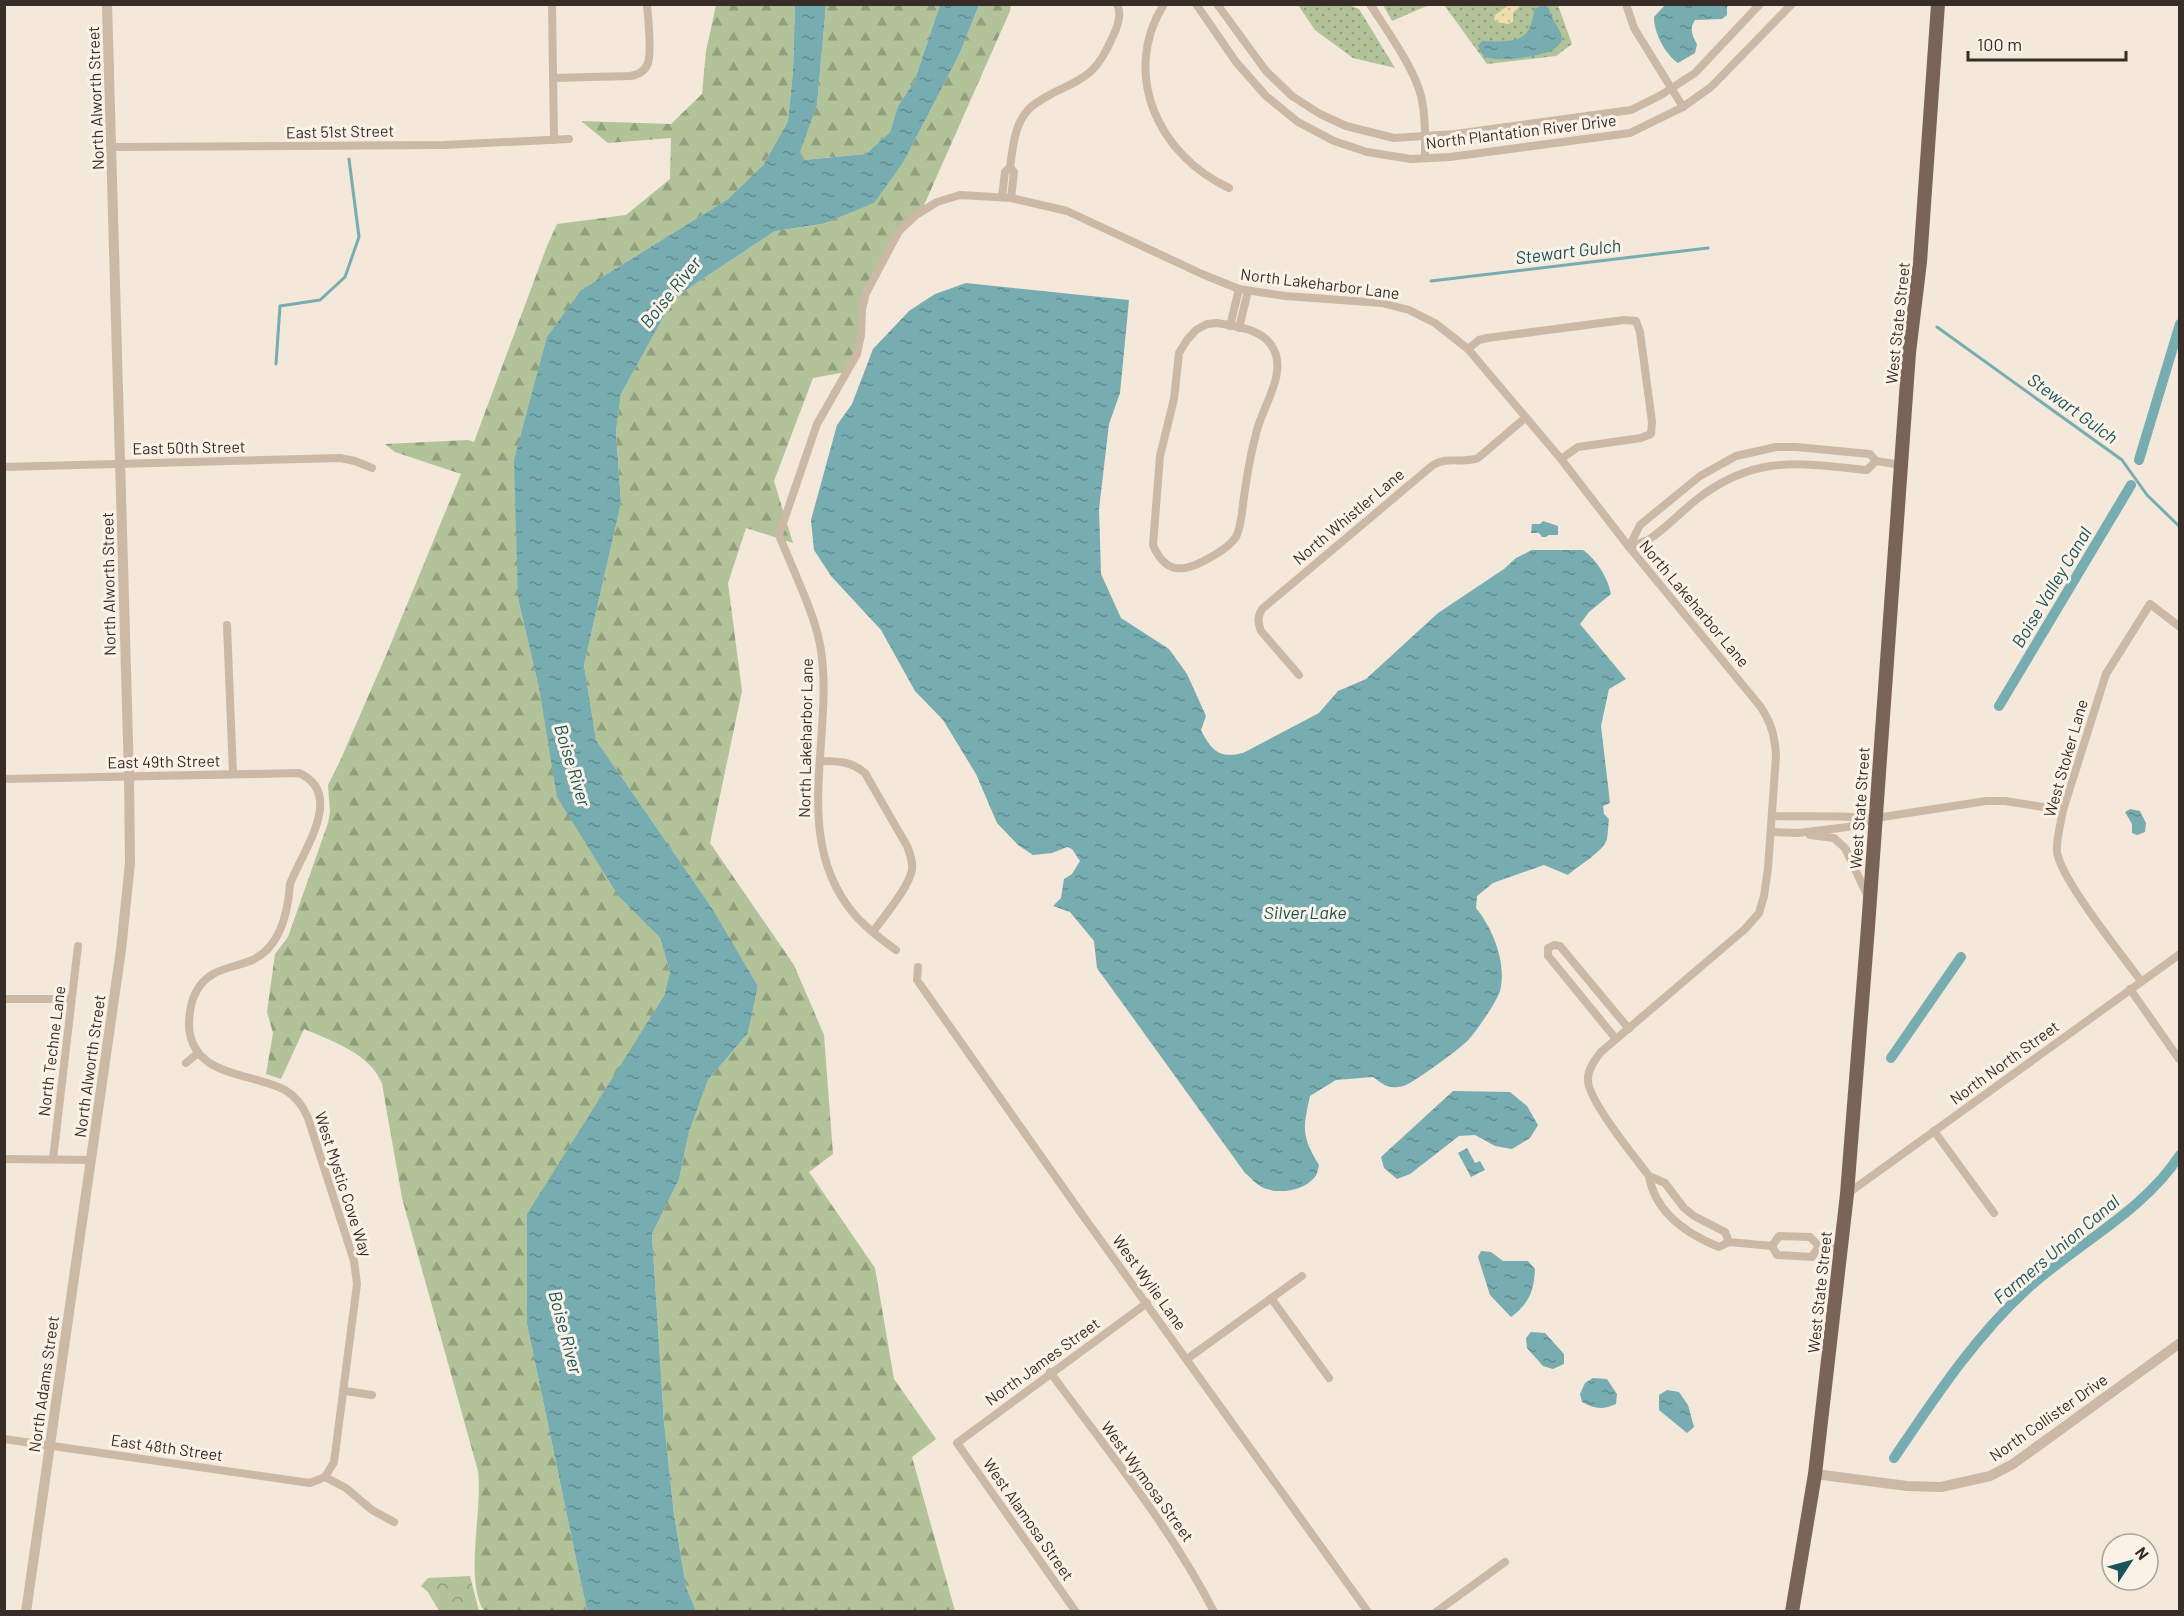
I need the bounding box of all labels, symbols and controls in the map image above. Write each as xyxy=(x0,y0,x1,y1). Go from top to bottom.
scale bar xyxy=(1968,24,2126,62)
street label: North Alworth Street xyxy=(83,26,107,170)
text: 100 m xyxy=(1977,33,2022,55)
street label: North Plantation River Drive xyxy=(1425,110,1617,152)
street label: East 51st Street xyxy=(286,121,394,141)
water label: Stewart Gulch xyxy=(1514,234,1622,268)
water label: Boise River xyxy=(635,252,706,332)
street label: West State Street xyxy=(1881,261,1913,385)
street label: North Lakeharbor Lane xyxy=(1239,264,1401,302)
water label: Stewart Gulch xyxy=(2024,368,2122,448)
street label: East 50th Street xyxy=(132,437,246,457)
street label: North Whistler Lane xyxy=(1289,464,1407,568)
street label: North Alworth Street xyxy=(97,512,119,656)
water label: Boise Valley Canal xyxy=(2006,523,2096,651)
street label: North Lakeharbor Lane xyxy=(1636,536,1754,670)
street label: North Lakeharbor Lane xyxy=(794,658,816,818)
street label: West Stoker Lane xyxy=(2039,697,2091,819)
water label: Boise River xyxy=(550,721,596,809)
street label: West State Street xyxy=(1845,746,1873,870)
street label: East 49th Street xyxy=(107,751,221,771)
water label: Silver Lake xyxy=(1264,901,1347,923)
street label: North Techne Lane xyxy=(34,985,68,1117)
street label: North Alworth Street xyxy=(70,993,108,1139)
street label: North North Street xyxy=(1946,1016,2062,1108)
street label: West Mystic Cove Way xyxy=(312,1109,377,1260)
water label: Farmers Union Canal xyxy=(1988,1190,2124,1308)
street label: West State Street xyxy=(1803,1230,1835,1354)
street label: West Wylie Lane xyxy=(1109,1231,1191,1333)
water label: Boise River xyxy=(544,1288,588,1376)
street label: North James Street xyxy=(981,1313,1103,1409)
street label: North Adams Street xyxy=(24,1315,62,1453)
street label: North Collister Drive xyxy=(1985,1369,2111,1465)
street label: West Wymosa Street xyxy=(1098,1417,1198,1545)
street label: East 48th Street xyxy=(110,1430,224,1464)
street label: West Alamosa Street xyxy=(980,1454,1078,1584)
north arrow xyxy=(2100,1532,2160,1592)
text: N xyxy=(2132,1543,2153,1563)

